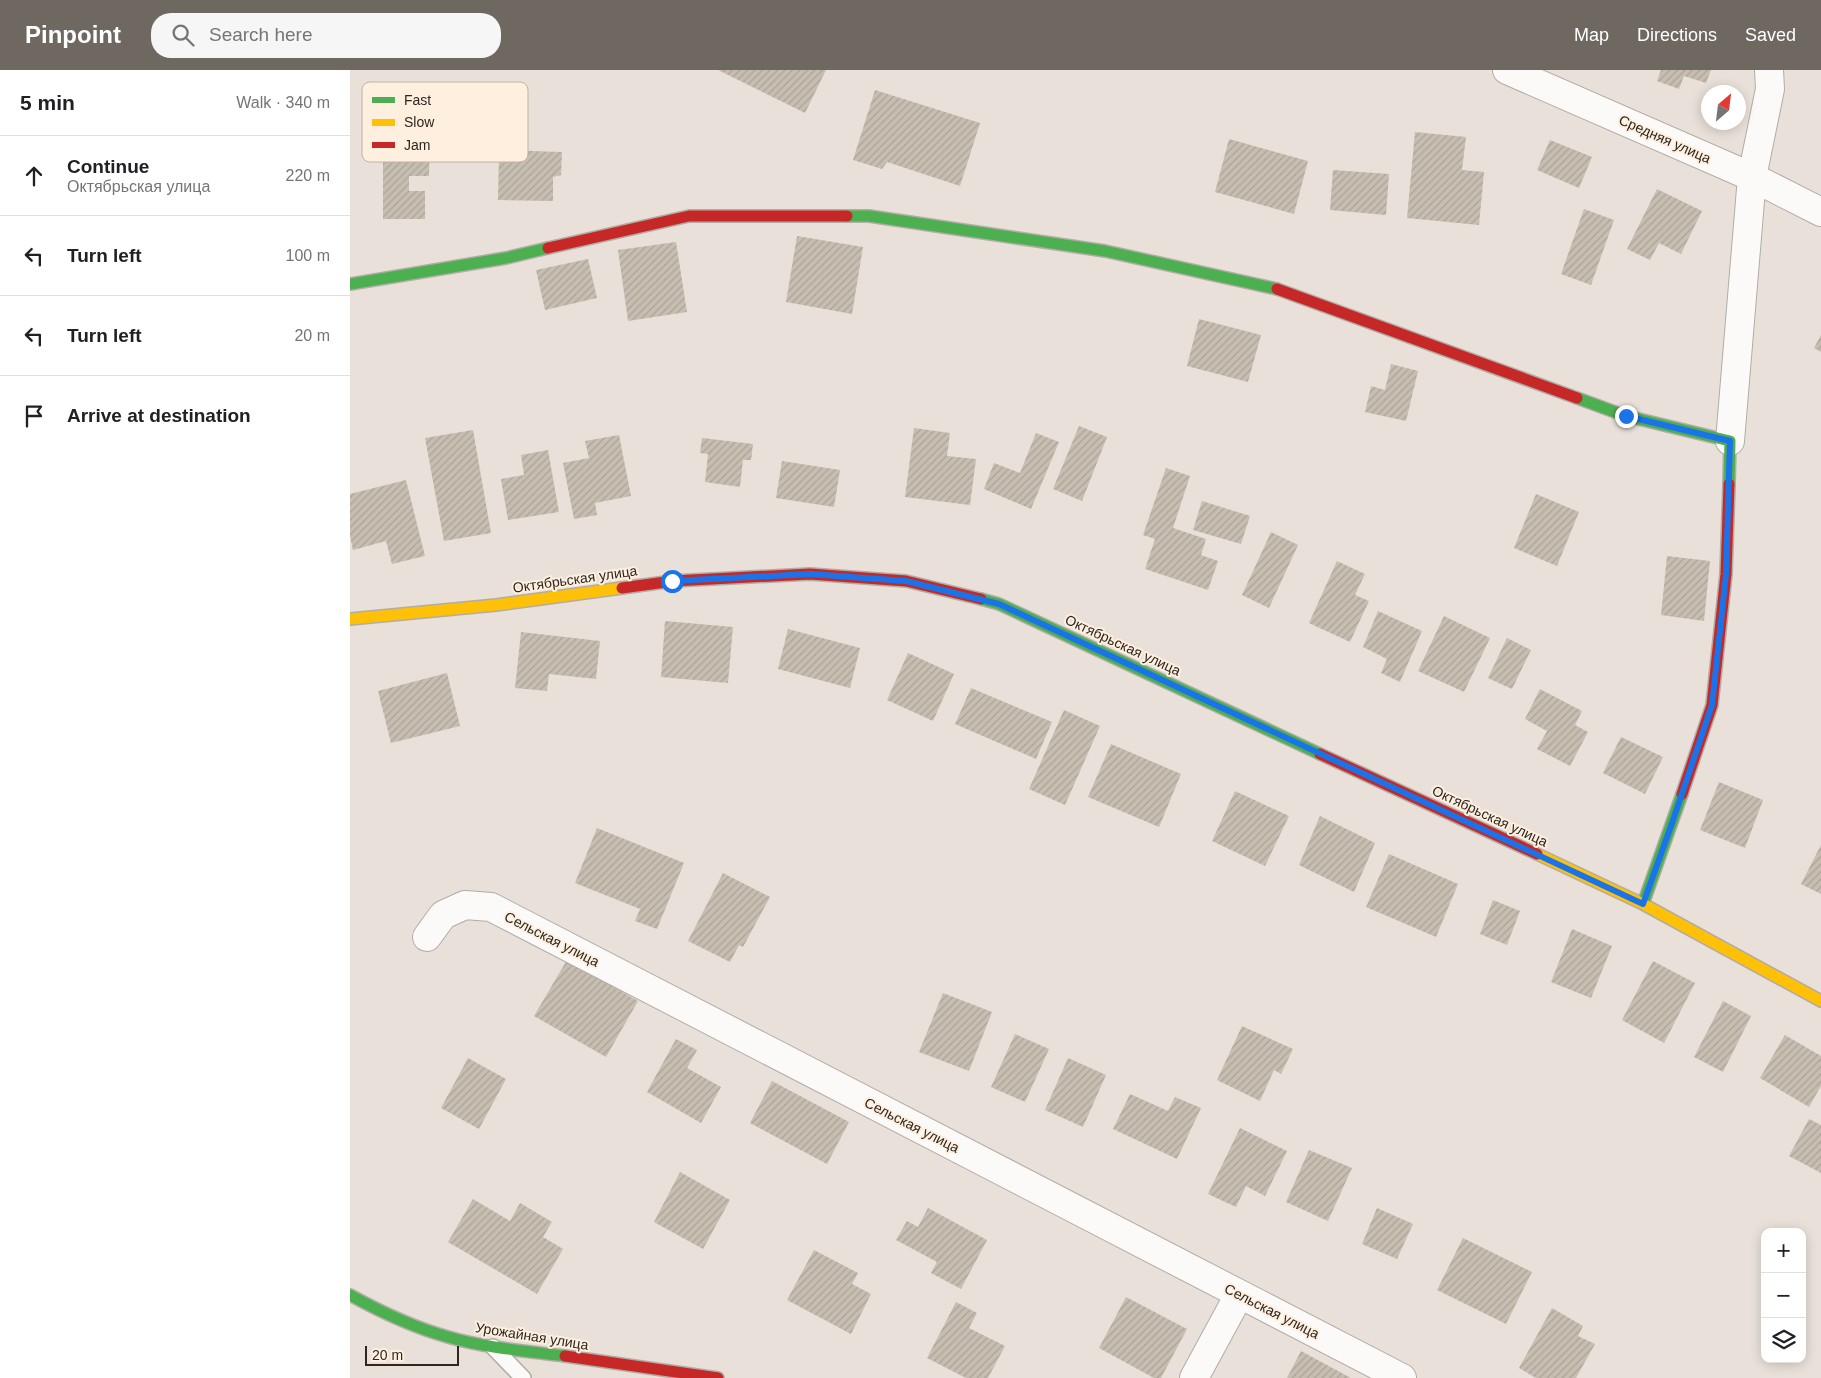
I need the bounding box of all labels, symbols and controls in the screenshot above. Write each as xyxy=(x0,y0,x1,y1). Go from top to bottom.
search box xyxy=(151,13,501,58)
text: Pinpoint xyxy=(25,21,121,48)
icon: search xyxy=(169,21,197,49)
text: Search here xyxy=(209,24,313,45)
text: Map xyxy=(1574,25,1609,45)
text: Directions xyxy=(1637,25,1717,45)
text: Saved xyxy=(1745,25,1796,45)
legend xyxy=(362,82,528,162)
north arrow xyxy=(1701,85,1746,130)
text: 5 min xyxy=(20,91,75,114)
text: Fast xyxy=(404,92,431,108)
text: Walk · 340 m xyxy=(236,94,330,111)
street label: Средняя улица xyxy=(1617,112,1714,166)
text: Slow xyxy=(404,114,435,130)
text: Jam xyxy=(404,137,430,153)
text: Continue xyxy=(67,156,149,177)
icon: ahead xyxy=(20,162,48,190)
text: 220 m xyxy=(286,167,330,184)
text: Октябрьская улица xyxy=(67,178,210,195)
icon: left xyxy=(20,242,48,270)
text: Turn left xyxy=(67,245,142,266)
text: 100 m xyxy=(286,247,330,264)
icon: left xyxy=(20,322,48,350)
text: Turn left xyxy=(67,325,142,346)
text: 20 m xyxy=(294,327,330,344)
icon: arrive xyxy=(20,402,48,430)
text: Arrive at destination xyxy=(67,405,251,426)
route end xyxy=(1615,405,1638,428)
street label: Октябрьская улица xyxy=(512,562,638,596)
route start xyxy=(661,570,684,593)
street label: Октябрьская улица xyxy=(1063,611,1183,679)
street label: Октябрьская улица xyxy=(1430,782,1550,850)
street label: Сельская улица xyxy=(502,908,602,970)
street label: Сельская улица xyxy=(862,1094,962,1156)
map controls xyxy=(1761,1228,1806,1363)
button: + xyxy=(1761,1228,1806,1273)
button: − xyxy=(1761,1273,1806,1318)
street label: Сельская улица xyxy=(1222,1280,1322,1342)
button: layers xyxy=(1761,1318,1806,1363)
street label: Урожайная улица xyxy=(474,1319,590,1353)
scale bar xyxy=(365,1343,459,1366)
text: 20 m xyxy=(372,1347,403,1363)

